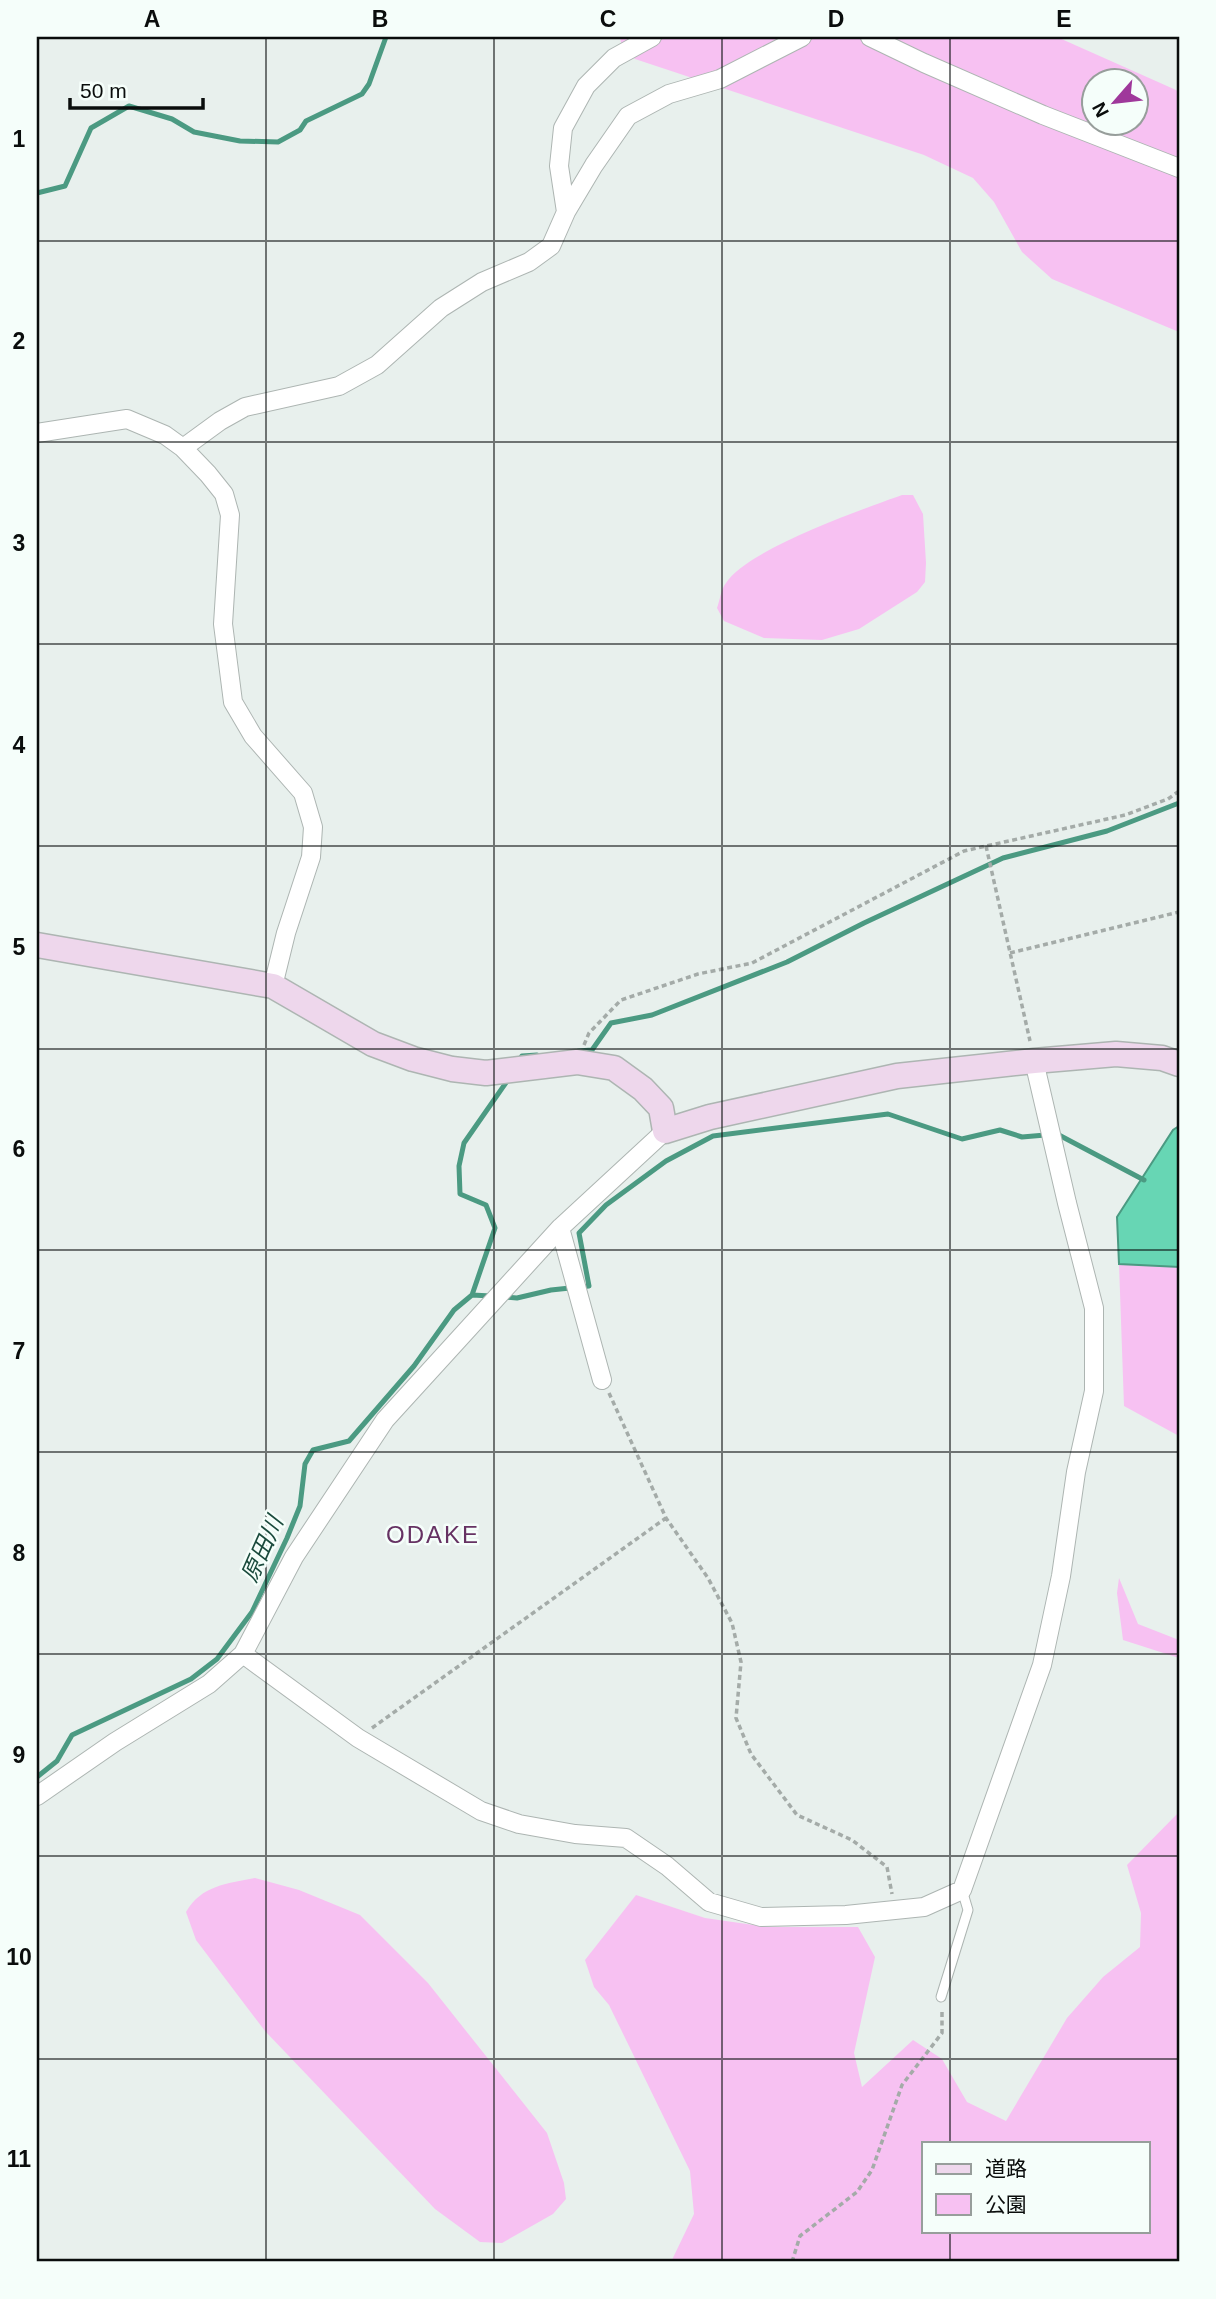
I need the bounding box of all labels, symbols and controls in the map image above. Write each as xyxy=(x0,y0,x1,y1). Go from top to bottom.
text: A xyxy=(144,6,160,32)
text: B xyxy=(372,6,388,32)
text: C xyxy=(600,6,616,32)
text: D xyxy=(828,6,844,32)
text: E xyxy=(1056,6,1072,32)
scale bar xyxy=(70,66,203,110)
north arrow xyxy=(1080,66,1150,136)
text: 50 m xyxy=(80,79,127,102)
text: N xyxy=(1088,99,1113,121)
text: 1 xyxy=(13,126,26,152)
text: 2 xyxy=(13,328,25,354)
text: 3 xyxy=(13,530,25,556)
text: 4 xyxy=(13,732,26,758)
text: 5 xyxy=(13,934,26,960)
text: 6 xyxy=(13,1136,25,1162)
text: 7 xyxy=(13,1338,25,1364)
water label: 原田川 xyxy=(236,1509,289,1586)
district label: ODAKE xyxy=(386,1521,480,1548)
text: 8 xyxy=(13,1540,26,1566)
text: 9 xyxy=(13,1742,25,1768)
text: 10 xyxy=(6,1944,32,1970)
legend xyxy=(922,2142,1150,2232)
text: 11 xyxy=(7,2146,31,2172)
text: 道路 xyxy=(985,2157,1027,2180)
text: 公園 xyxy=(985,2193,1027,2216)

